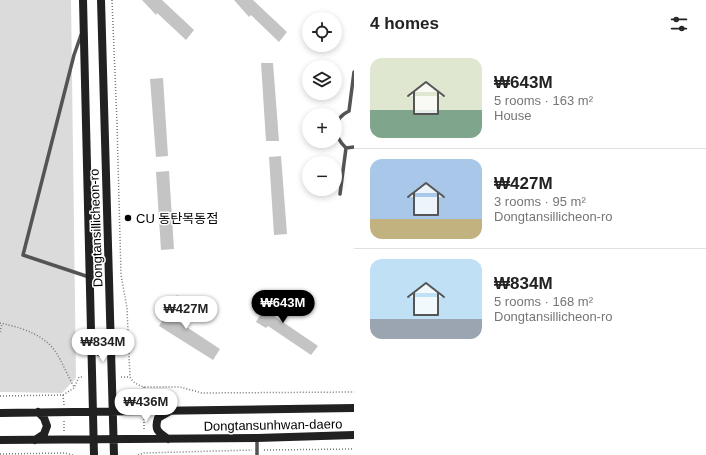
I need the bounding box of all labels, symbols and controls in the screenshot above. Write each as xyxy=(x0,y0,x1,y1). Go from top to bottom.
map controls xyxy=(302,12,342,196)
button: locate xyxy=(302,12,342,52)
icon: filters xyxy=(668,13,690,35)
text: 4 homes xyxy=(370,14,439,33)
button: layers xyxy=(302,60,342,100)
text: ₩643M xyxy=(494,73,553,92)
icon: home xyxy=(402,74,450,122)
text: 5 rooms · 163 m² xyxy=(494,93,593,108)
button: + xyxy=(302,108,342,148)
text: House xyxy=(494,108,532,123)
button: − xyxy=(302,156,342,196)
street label: Dongtansillicheon-ro xyxy=(86,169,106,287)
text: ₩427M xyxy=(494,174,553,193)
icon: home xyxy=(402,175,450,223)
text: 3 rooms · 95 m² xyxy=(494,194,586,209)
text: Dongtansillicheon-ro xyxy=(494,209,613,224)
place label: CU 동탄목동점 xyxy=(136,211,218,226)
marker: CU 동탄목동점 xyxy=(123,213,133,223)
text: ₩834M xyxy=(494,274,553,293)
icon: home xyxy=(402,275,450,323)
pin: ₩643M xyxy=(255,290,311,324)
text: 5 rooms · 168 m² xyxy=(494,294,593,309)
text: ₩643M xyxy=(261,295,305,310)
pin: ₩427M xyxy=(158,296,214,330)
text: ₩427M xyxy=(164,301,208,316)
text: Dongtansillicheon-ro xyxy=(494,309,613,324)
pin: ₩834M xyxy=(75,329,131,363)
text: ₩834M xyxy=(81,334,125,349)
pin: ₩436M xyxy=(118,389,174,423)
text: ₩436M xyxy=(124,394,168,409)
street label: Dongtansunhwan-daero xyxy=(203,416,343,434)

